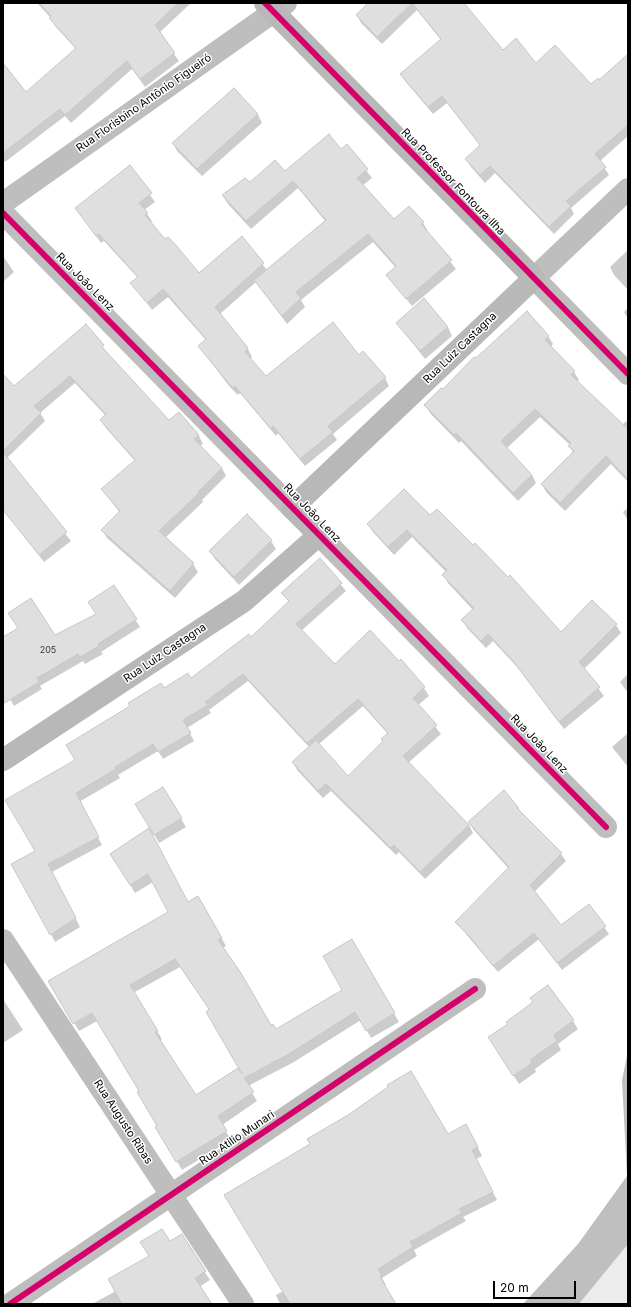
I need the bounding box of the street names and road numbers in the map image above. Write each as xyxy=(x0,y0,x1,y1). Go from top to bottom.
street label: Rua Florisbino Antônio Figueiró xyxy=(74,51,214,155)
street label: Rua Professor Fontoura Ilha xyxy=(398,126,508,238)
street label: Rua João Lenz xyxy=(53,250,117,314)
street label: Rua Luiz Castagna xyxy=(421,310,499,386)
street label: Rua João Lenz xyxy=(281,481,343,545)
street label: Rua Luiz Castagna xyxy=(121,620,209,686)
street label: Rua João Lenz xyxy=(508,712,570,776)
street label: Rua Augusto Ribas xyxy=(91,1077,155,1167)
street label: Rua Atilio Munari xyxy=(197,1108,277,1168)

